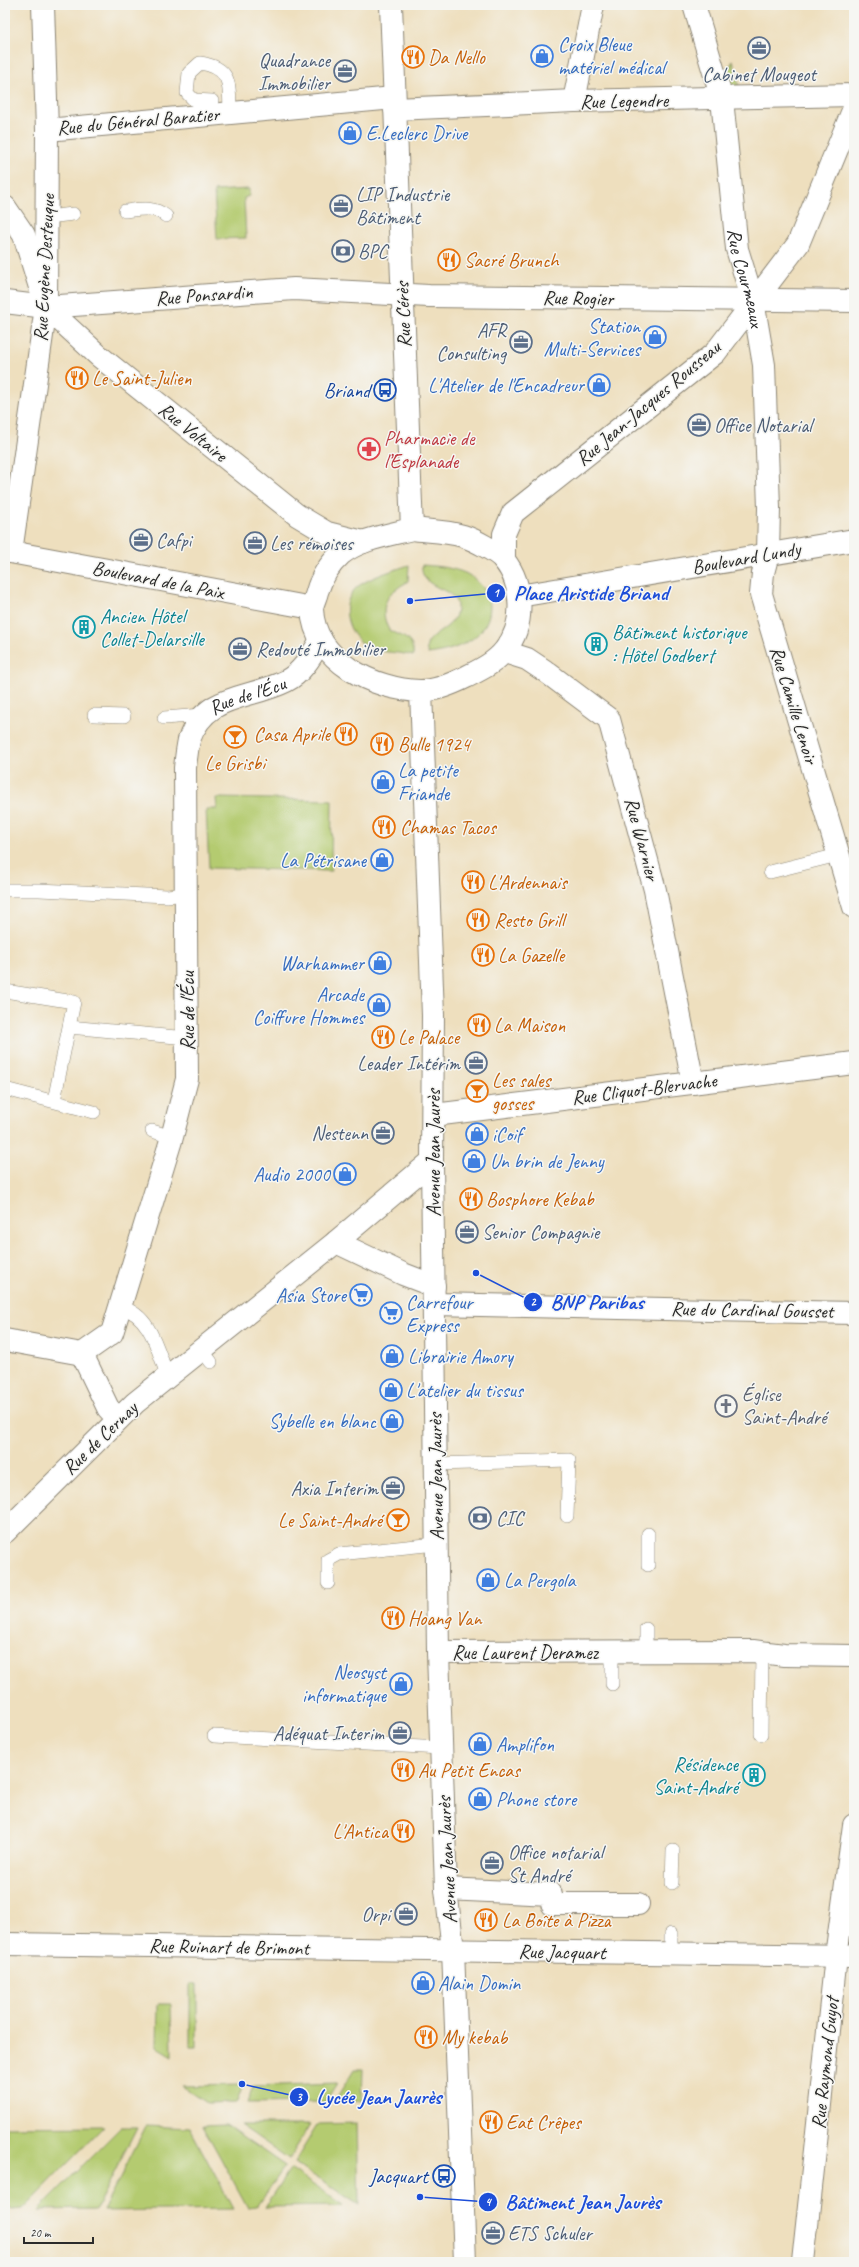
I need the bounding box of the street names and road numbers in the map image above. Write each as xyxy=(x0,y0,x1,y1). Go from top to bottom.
street label: Rue Legendre xyxy=(580,88,670,114)
street label: Rue du Général Baratier xyxy=(56,101,222,141)
street label: Rue Eugène Desteuque xyxy=(28,192,60,342)
street label: Rue Courmeaux xyxy=(723,227,770,331)
street label: Rue Ponsardin xyxy=(155,279,254,311)
street label: Rue Cérès xyxy=(389,280,417,348)
street label: Rue Rogier xyxy=(542,285,615,311)
street label: Rue Jean-Jacques Rousseau xyxy=(570,334,727,471)
street label: Rue Voltaire xyxy=(154,397,234,468)
street label: Boulevard Lundy xyxy=(690,536,804,580)
street label: Boulevard de la Paix xyxy=(90,555,228,605)
street label: Rue Camille Lenoir xyxy=(764,643,824,769)
street label: Rue de l'Écu xyxy=(204,670,291,720)
street label: Rue Warnier xyxy=(619,795,666,885)
street label: Rue de l'Écu xyxy=(175,970,200,1051)
street label: Rue Cliquot-Blervache xyxy=(570,1068,719,1110)
street label: Avenue Jean Jaurès xyxy=(421,1087,446,1217)
street label: Rue du Cardinal Gousset xyxy=(671,1296,836,1324)
street label: Rue de Cernay xyxy=(57,1394,144,1480)
street label: Avenue Jean Jaurès xyxy=(422,1411,450,1541)
street label: Rue Laurent Deramez xyxy=(452,1640,600,1665)
street label: Avenue Jean Jaurès xyxy=(431,1794,463,1924)
street label: Rue Ruinart de Brimont xyxy=(149,1933,312,1961)
street label: Rue Jacquart xyxy=(518,1939,608,1965)
street label: Rue Raymond Guyot xyxy=(806,1992,845,2130)

